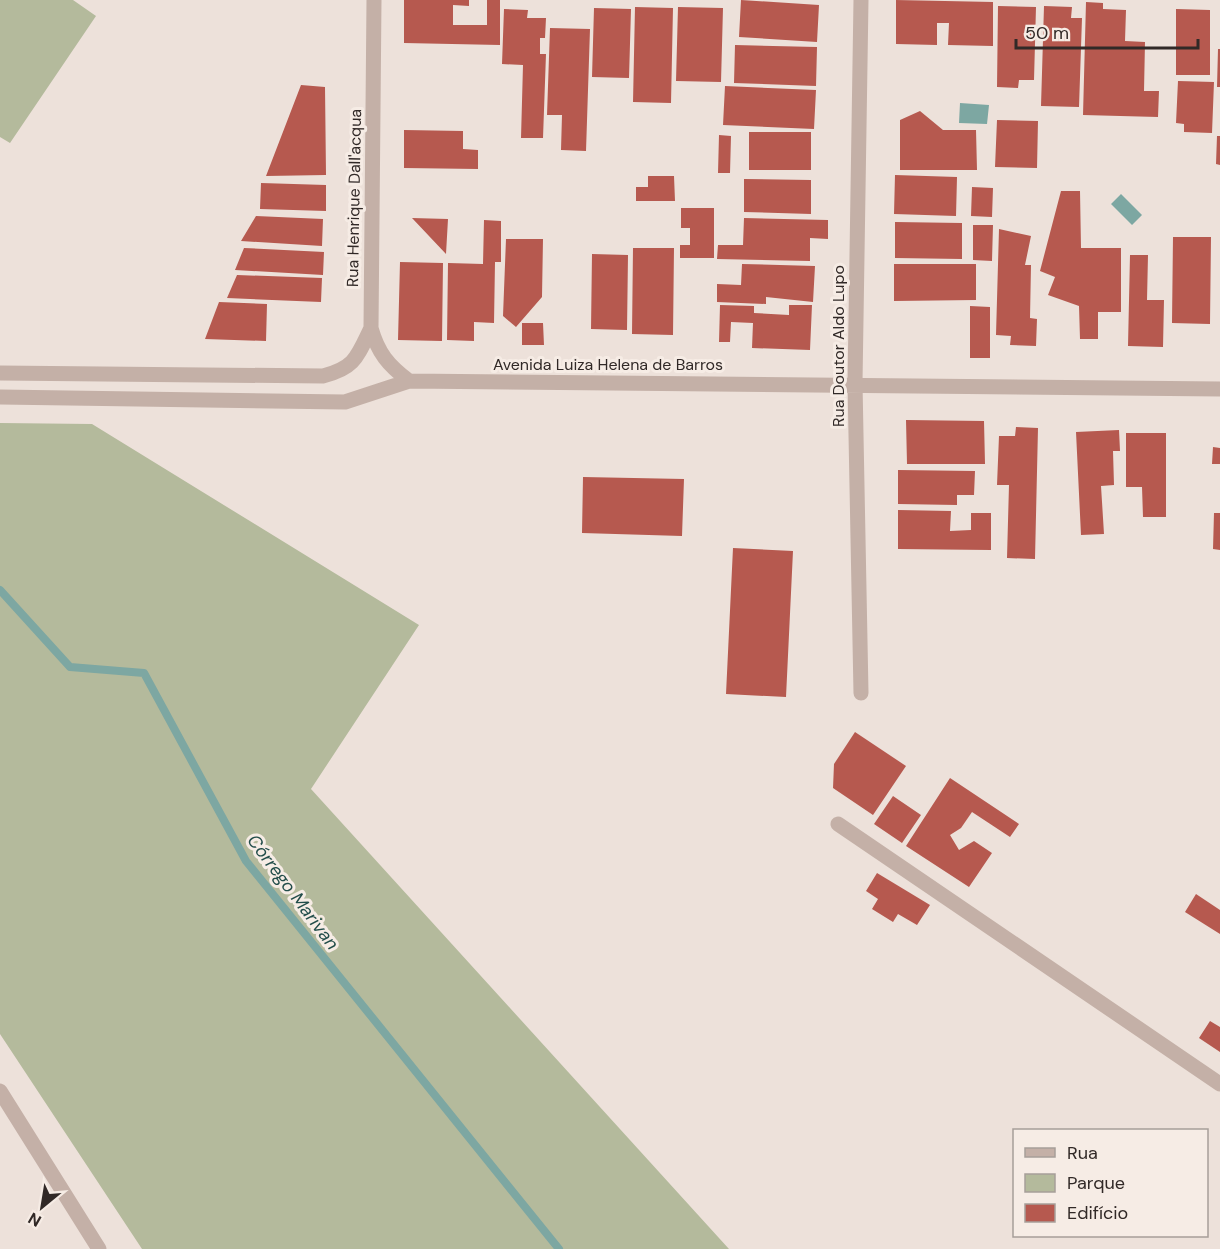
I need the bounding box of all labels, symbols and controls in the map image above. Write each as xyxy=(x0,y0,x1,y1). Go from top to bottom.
scale bar xyxy=(1016,12,1198,50)
text: 50 m xyxy=(1025,21,1069,45)
street label: Rua Henrique Dall'acqua xyxy=(342,109,366,287)
street label: Rua Doutor Aldo Lupo xyxy=(828,265,849,427)
street label: Avenida Luiza Helena de Barros xyxy=(493,354,723,375)
water label: Córrego Marivan xyxy=(242,830,344,954)
legend xyxy=(1013,1129,1208,1237)
text: Rua xyxy=(1067,1141,1098,1165)
text: Parque xyxy=(1067,1171,1125,1195)
north arrow xyxy=(12,1177,72,1237)
text: Edifício xyxy=(1067,1201,1128,1225)
text: N xyxy=(24,1208,45,1232)

